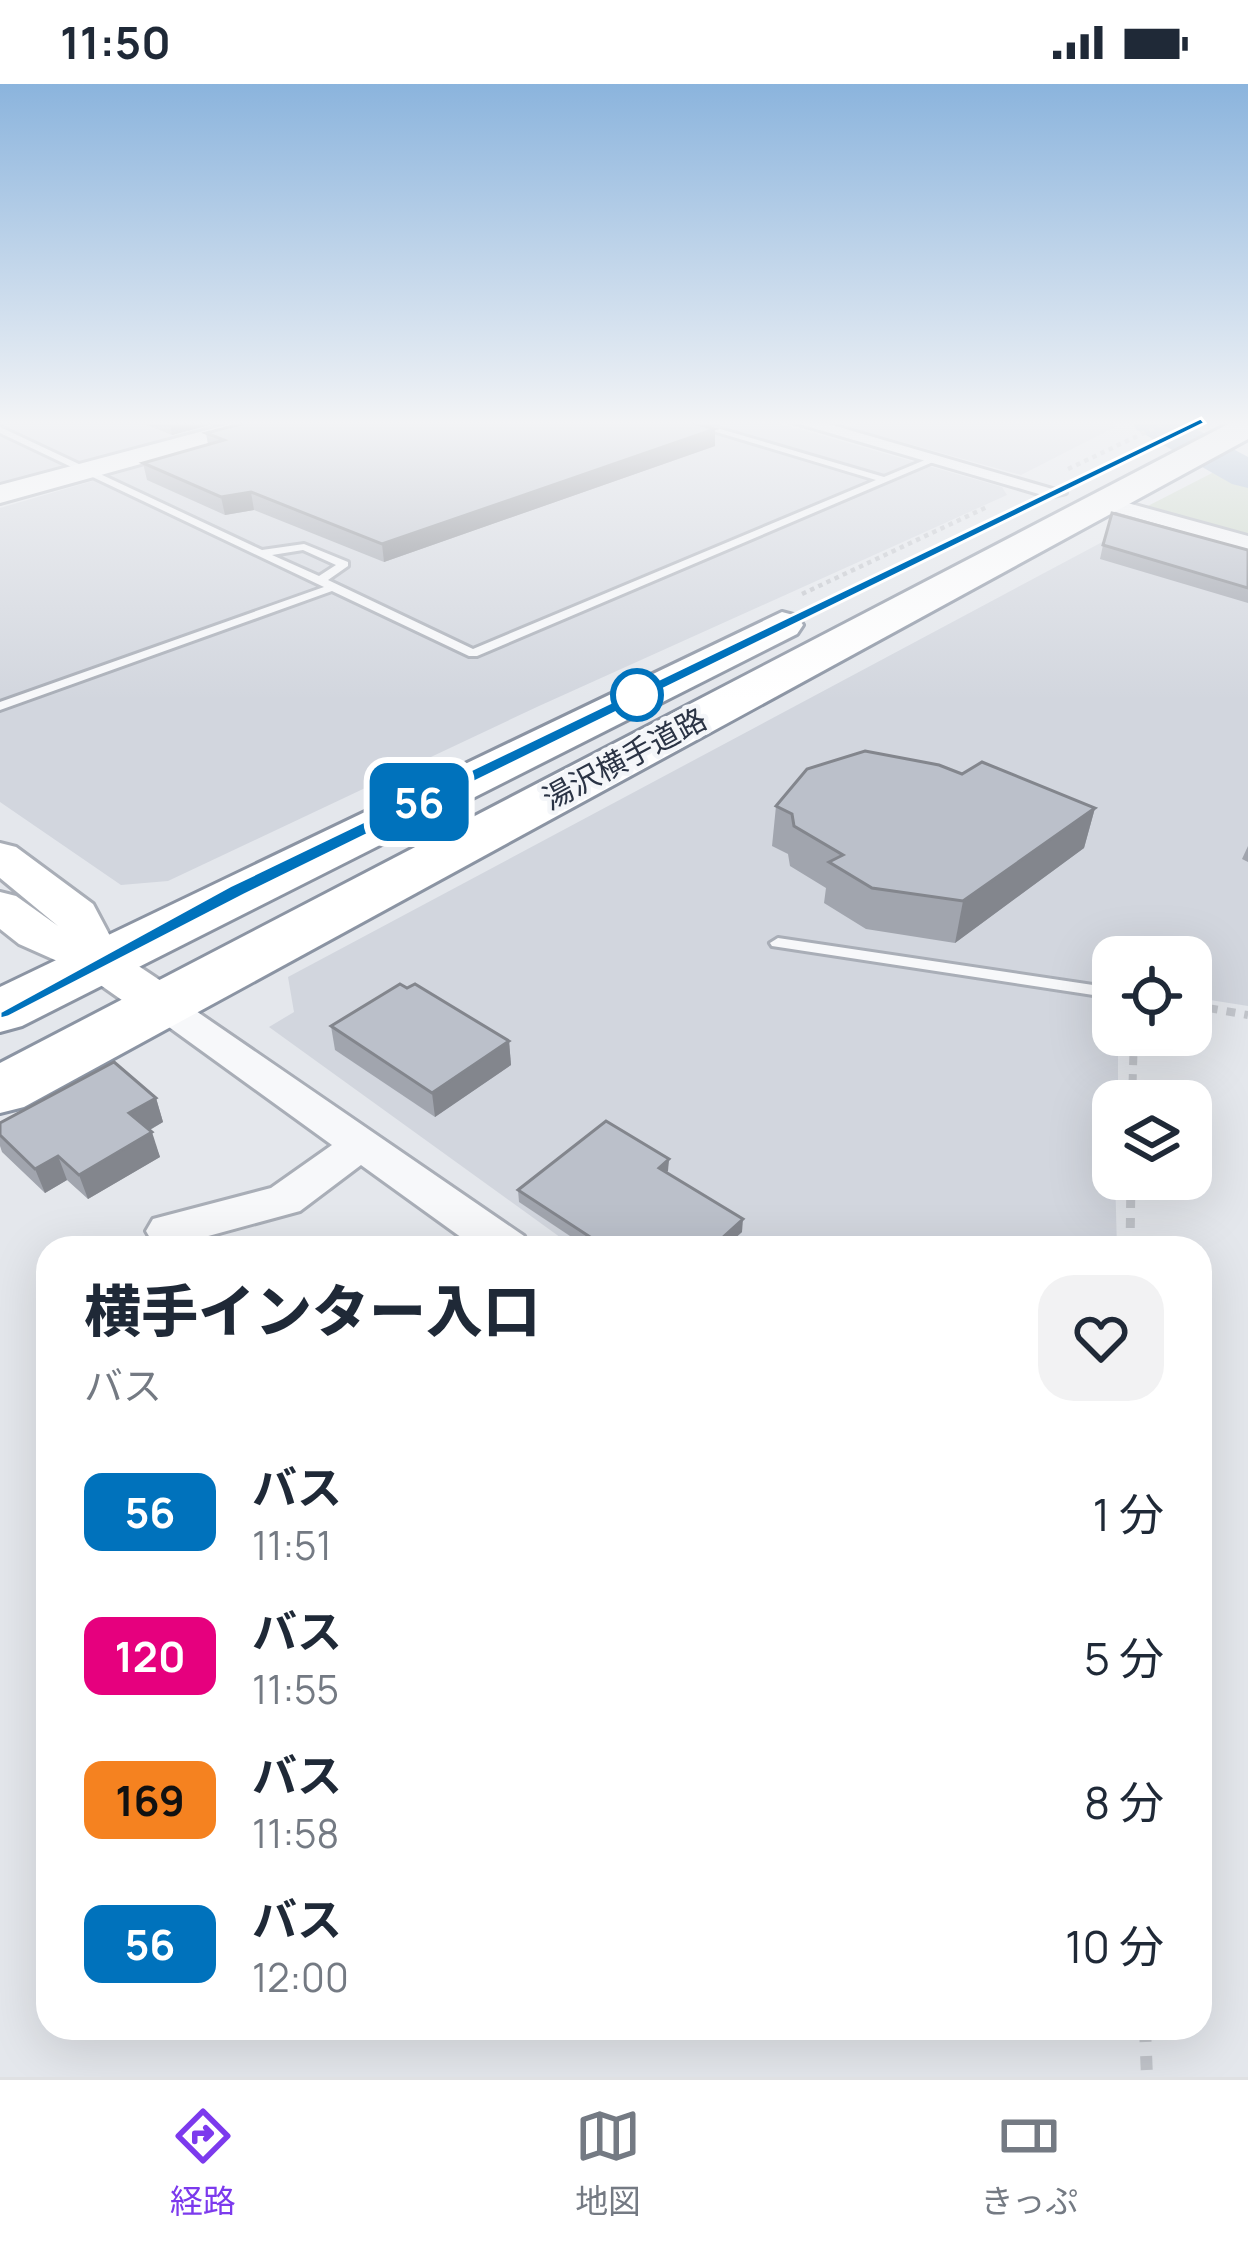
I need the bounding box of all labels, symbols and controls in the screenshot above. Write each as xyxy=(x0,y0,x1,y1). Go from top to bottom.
text: 11:50 xyxy=(60,11,171,73)
unlabelled marker xyxy=(612,670,662,720)
street label: 湯沢横手道路 xyxy=(535,698,713,818)
line badge: 56 xyxy=(365,763,473,841)
text: 56 xyxy=(394,773,444,831)
map controls xyxy=(1092,936,1212,1200)
button: locate xyxy=(1092,936,1212,1056)
button: layers xyxy=(1092,1080,1212,1200)
text: 横手インター入口 xyxy=(84,1271,540,1349)
button: heart xyxy=(1038,1275,1164,1401)
text: バス xyxy=(84,1358,162,1412)
text: バス xyxy=(252,1456,342,1518)
text: 56 xyxy=(125,1483,175,1541)
text: 1 分 xyxy=(1092,1483,1164,1545)
text: 11:51 xyxy=(252,1518,332,1572)
text: バス xyxy=(252,1600,342,1662)
text: 120 xyxy=(114,1627,186,1685)
text: 5 分 xyxy=(1084,1627,1164,1689)
text: 11:55 xyxy=(252,1662,339,1716)
text: バス xyxy=(252,1744,342,1806)
text: 169 xyxy=(115,1771,185,1829)
text: 8 分 xyxy=(1084,1771,1164,1833)
text: 11:58 xyxy=(252,1806,339,1860)
text: バス xyxy=(252,1888,342,1950)
text: 56 xyxy=(125,1915,175,1973)
text: 10 分 xyxy=(1065,1915,1164,1977)
text: 12:00 xyxy=(252,1950,349,2004)
tab: 経路 xyxy=(170,2103,236,2223)
tab: 地図 xyxy=(575,2103,641,2223)
tab: きっぷ xyxy=(981,2103,1078,2223)

